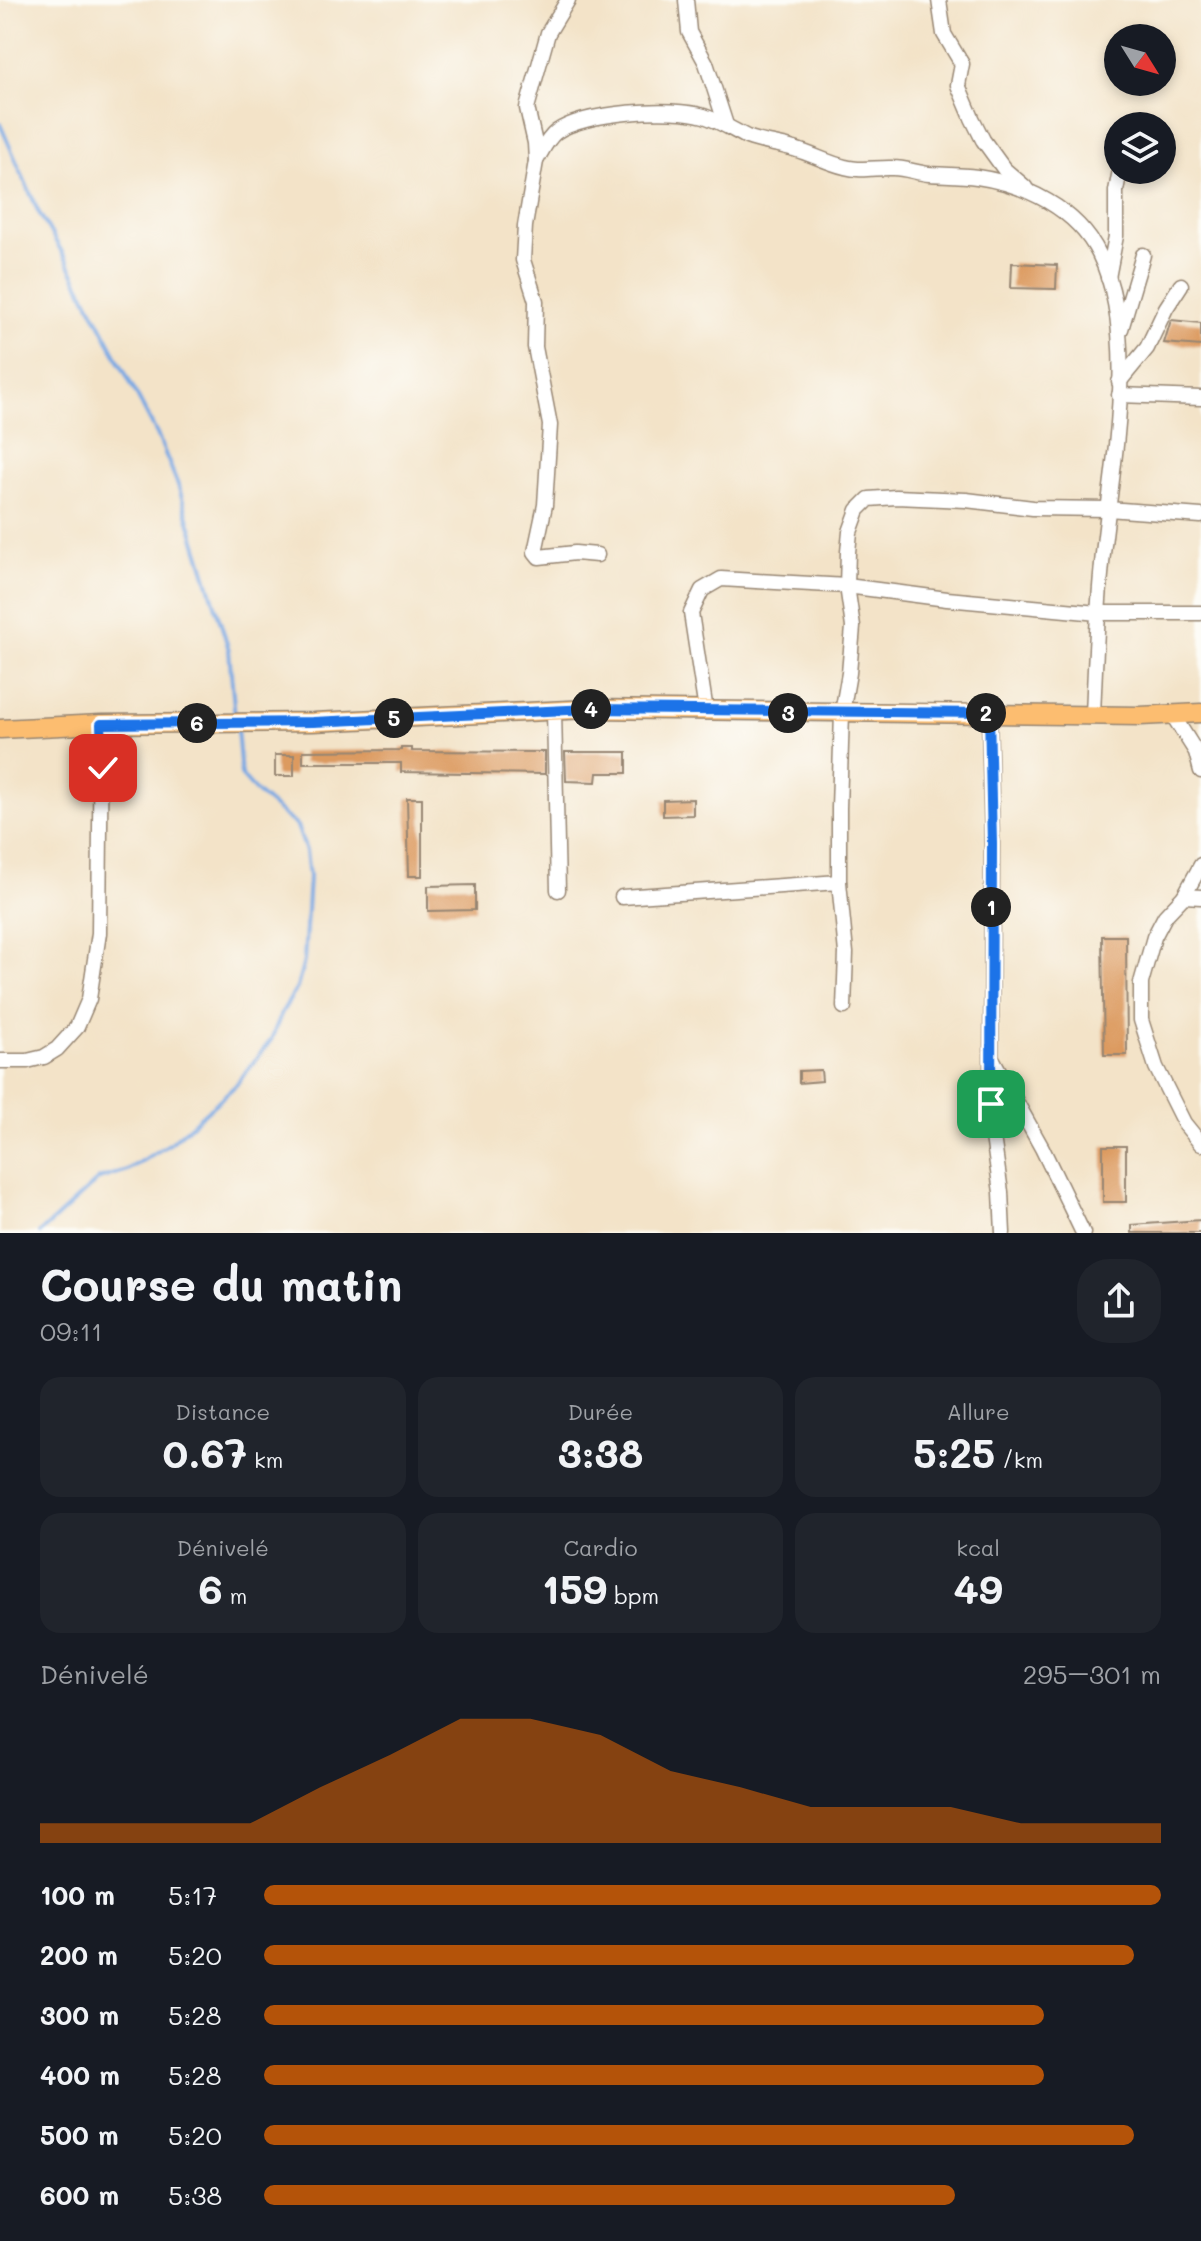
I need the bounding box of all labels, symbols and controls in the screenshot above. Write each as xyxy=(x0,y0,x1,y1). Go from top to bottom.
north arrow xyxy=(1104,24,1176,96)
map controls xyxy=(1104,24,1176,184)
button: layers xyxy=(1104,112,1176,184)
pin: 4 xyxy=(571,689,611,729)
pin: 3 xyxy=(768,693,808,733)
pin: 2 xyxy=(966,693,1006,733)
text: 4 xyxy=(584,694,598,723)
pin: 5 xyxy=(374,698,414,738)
text: 3 xyxy=(781,698,795,727)
text: 2 xyxy=(980,698,992,727)
pin: 6 xyxy=(177,703,217,743)
text: 5 xyxy=(388,703,400,732)
text: 6 xyxy=(190,708,204,737)
pin xyxy=(69,734,137,802)
icon: check xyxy=(81,746,125,790)
pin: 1 xyxy=(971,887,1011,927)
text: 1 xyxy=(986,892,996,921)
pin xyxy=(957,1070,1025,1138)
icon: arrive xyxy=(969,1082,1013,1126)
text: Course du matin xyxy=(40,1255,402,1312)
button: share xyxy=(1077,1259,1161,1343)
text: 09:11 xyxy=(40,1314,103,1348)
text: Distance xyxy=(175,1397,270,1426)
text: Durée xyxy=(568,1397,633,1426)
text: Allure xyxy=(947,1397,1010,1426)
text: 0.67 xyxy=(162,1426,247,1478)
text: 3:38 xyxy=(558,1426,643,1478)
text: 5:25 xyxy=(913,1426,995,1478)
text: km xyxy=(247,1445,283,1474)
text: /km xyxy=(995,1445,1043,1474)
text: Dénivelé xyxy=(177,1533,269,1562)
text: Cardio xyxy=(563,1533,638,1562)
text: kcal xyxy=(956,1533,1000,1562)
text: 6 xyxy=(198,1562,223,1614)
text: 159 xyxy=(542,1562,607,1614)
text: 49 xyxy=(953,1562,1003,1614)
text: m xyxy=(223,1581,247,1610)
text: bpm xyxy=(607,1581,659,1610)
text: Dénivelé xyxy=(40,1657,149,1691)
text: 295–301 m xyxy=(1023,1657,1161,1691)
text: 100 m xyxy=(40,1878,115,1912)
text: 5:17 xyxy=(168,1878,217,1912)
text: 200 m xyxy=(40,1938,118,1972)
text: 5:20 xyxy=(168,1938,222,1972)
text: 300 m xyxy=(40,1998,119,2032)
text: 5:28 xyxy=(168,1998,221,2032)
text: 400 m xyxy=(40,2058,120,2092)
text: 5:28 xyxy=(168,2058,221,2092)
text: 500 m xyxy=(40,2118,119,2152)
text: 5:20 xyxy=(168,2118,222,2152)
text: 600 m xyxy=(40,2178,119,2212)
text: 5:38 xyxy=(168,2178,222,2212)

